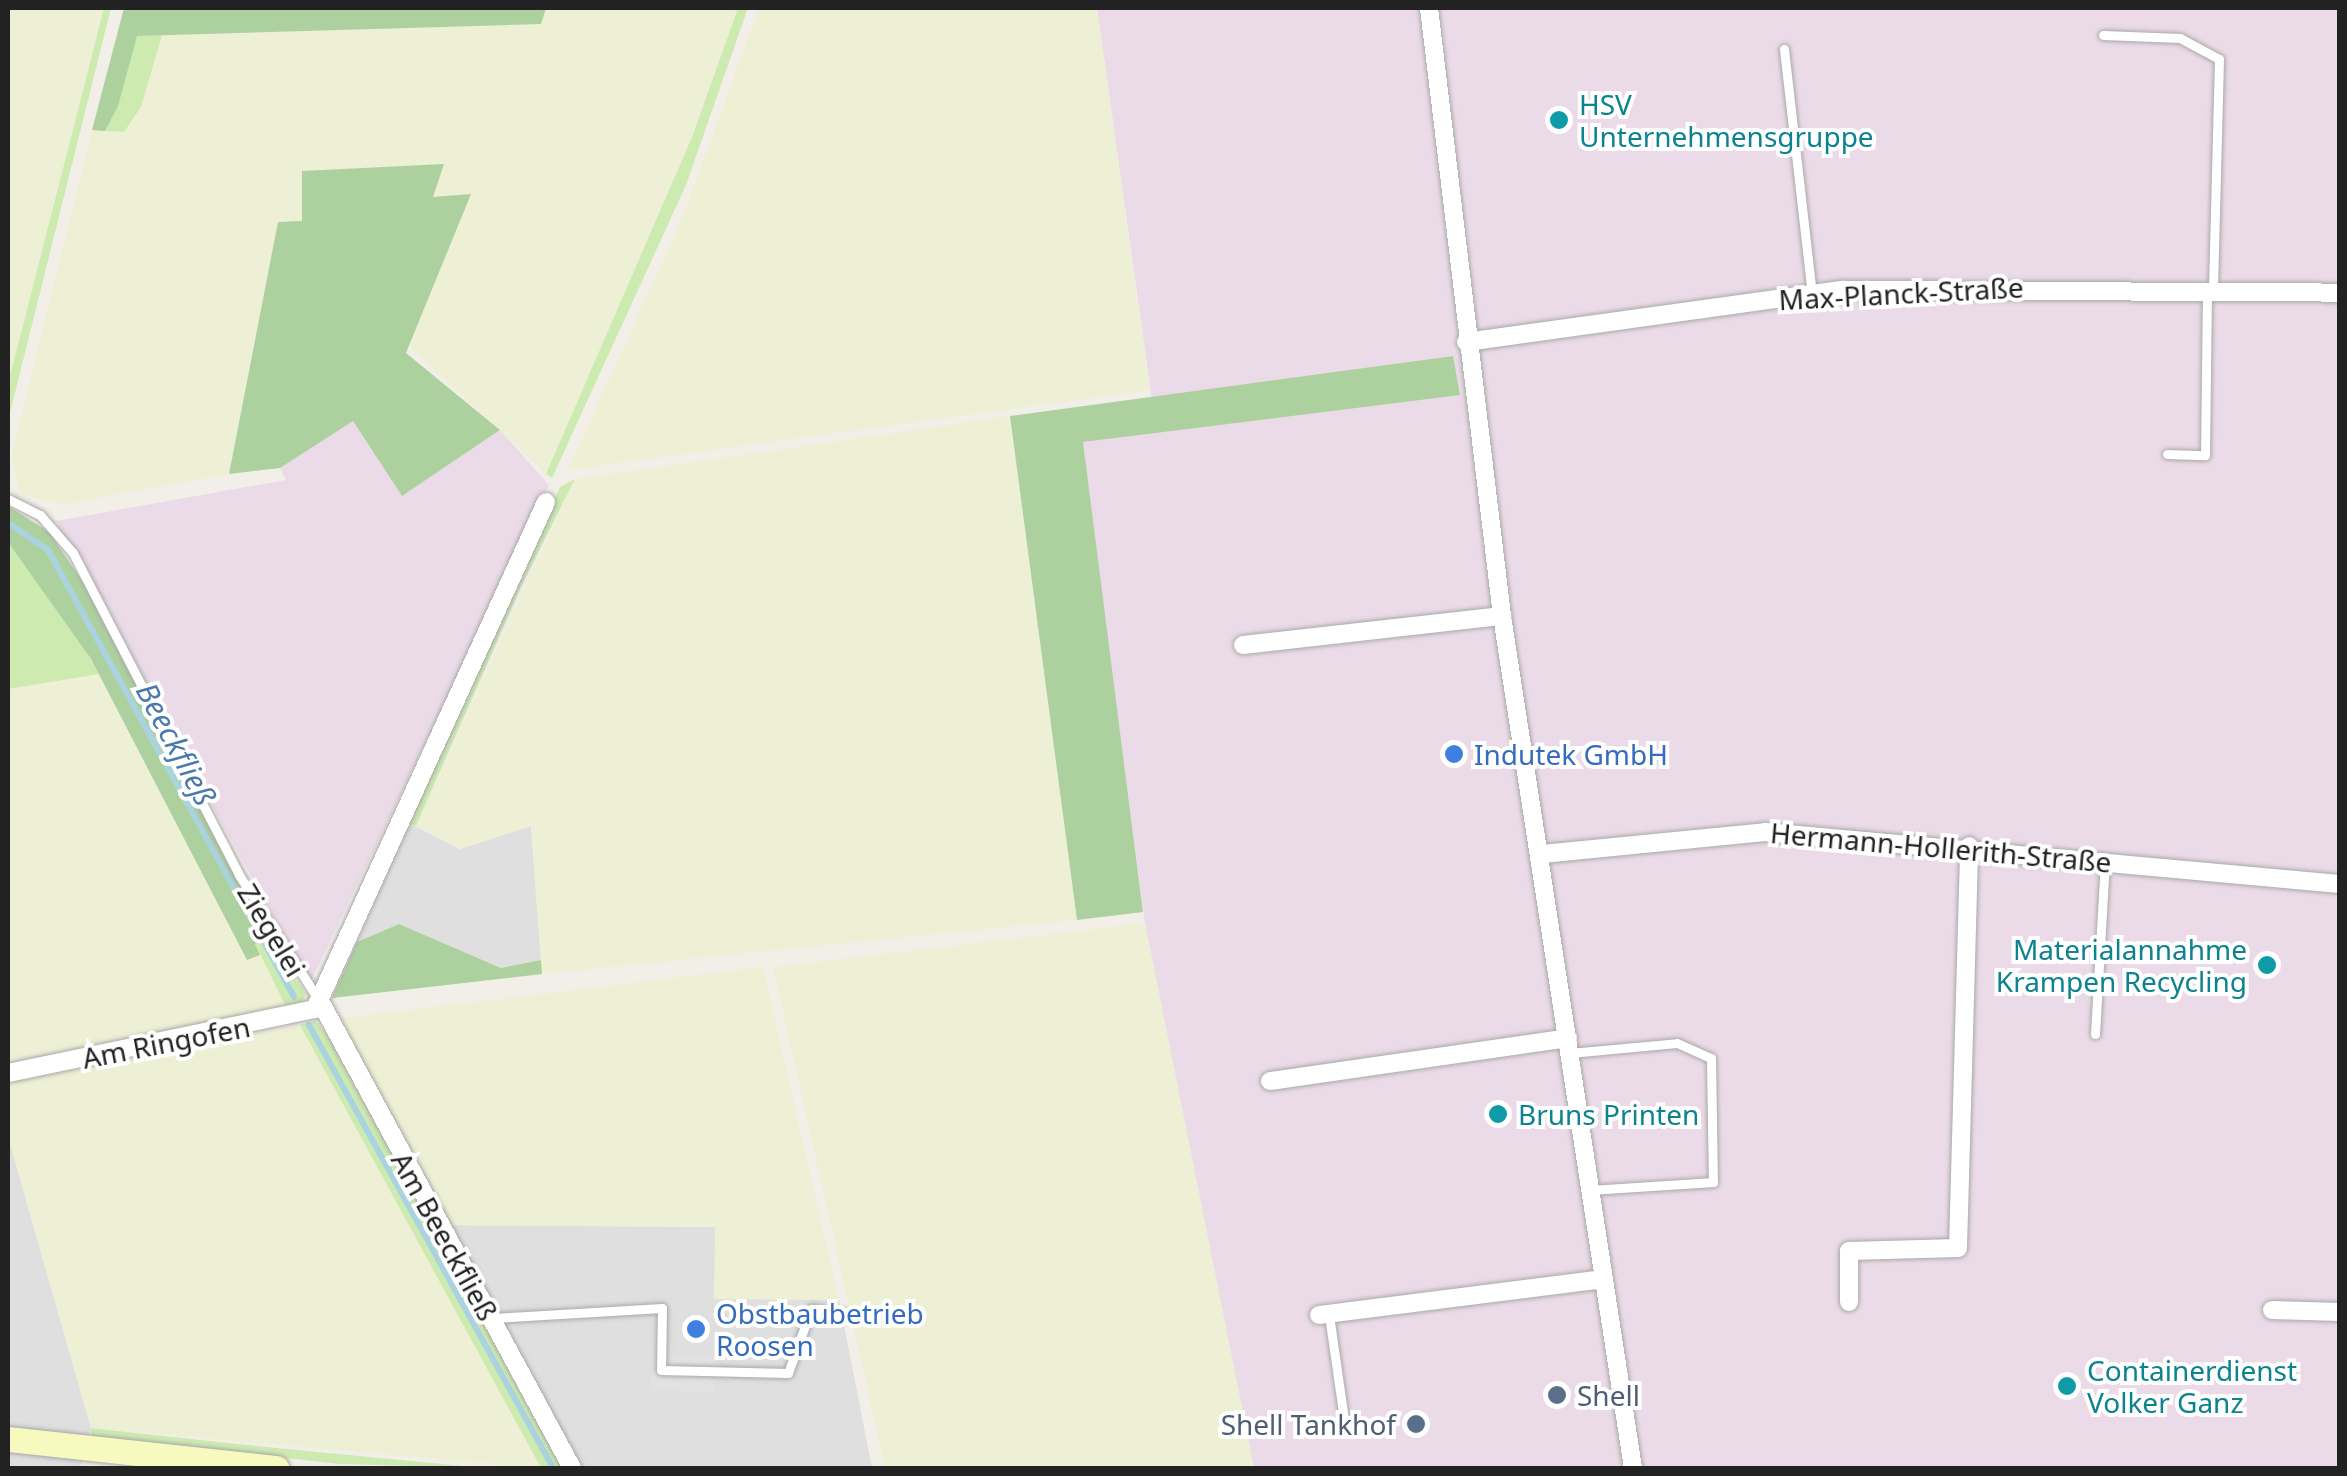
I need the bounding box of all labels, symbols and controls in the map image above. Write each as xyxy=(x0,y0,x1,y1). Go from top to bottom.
place label: HSV Unternehmensgruppe xyxy=(1579,87,1874,153)
marker: HSV Unternehmensgruppe xyxy=(1548,109,1570,131)
street label: Max-Planck-Straße xyxy=(1778,270,2024,316)
water label: Beeckfließ xyxy=(129,676,223,812)
place label: Indutek GmbH xyxy=(1474,737,1668,771)
marker: Indutek GmbH xyxy=(1443,743,1465,765)
street label: Hermann-Hollerith-Straße xyxy=(1769,815,2113,879)
street label: Ziegelei xyxy=(231,878,313,982)
place label: Materialannahme Krampen Recycling xyxy=(1996,932,2247,998)
marker: Materialannahme Krampen Recycling xyxy=(2256,954,2278,976)
street label: Am Ringofen xyxy=(79,1009,253,1075)
place label: Bruns Printen xyxy=(1518,1097,1699,1131)
marker: Bruns Printen xyxy=(1487,1103,1509,1125)
street label: Am Beeckfließ xyxy=(385,1146,505,1326)
place label: Obstbaubetrieb Roosen xyxy=(716,1296,924,1362)
marker: Obstbaubetrieb Roosen xyxy=(685,1318,707,1340)
place label: Containerdienst Volker Ganz xyxy=(2087,1353,2297,1419)
marker: Containerdienst Volker Ganz xyxy=(2056,1375,2078,1397)
place label: Shell xyxy=(1577,1378,1640,1412)
marker: Shell xyxy=(1546,1384,1568,1406)
place label: Shell Tankhof xyxy=(1221,1407,1396,1441)
marker: Shell Tankhof xyxy=(1405,1413,1427,1435)

